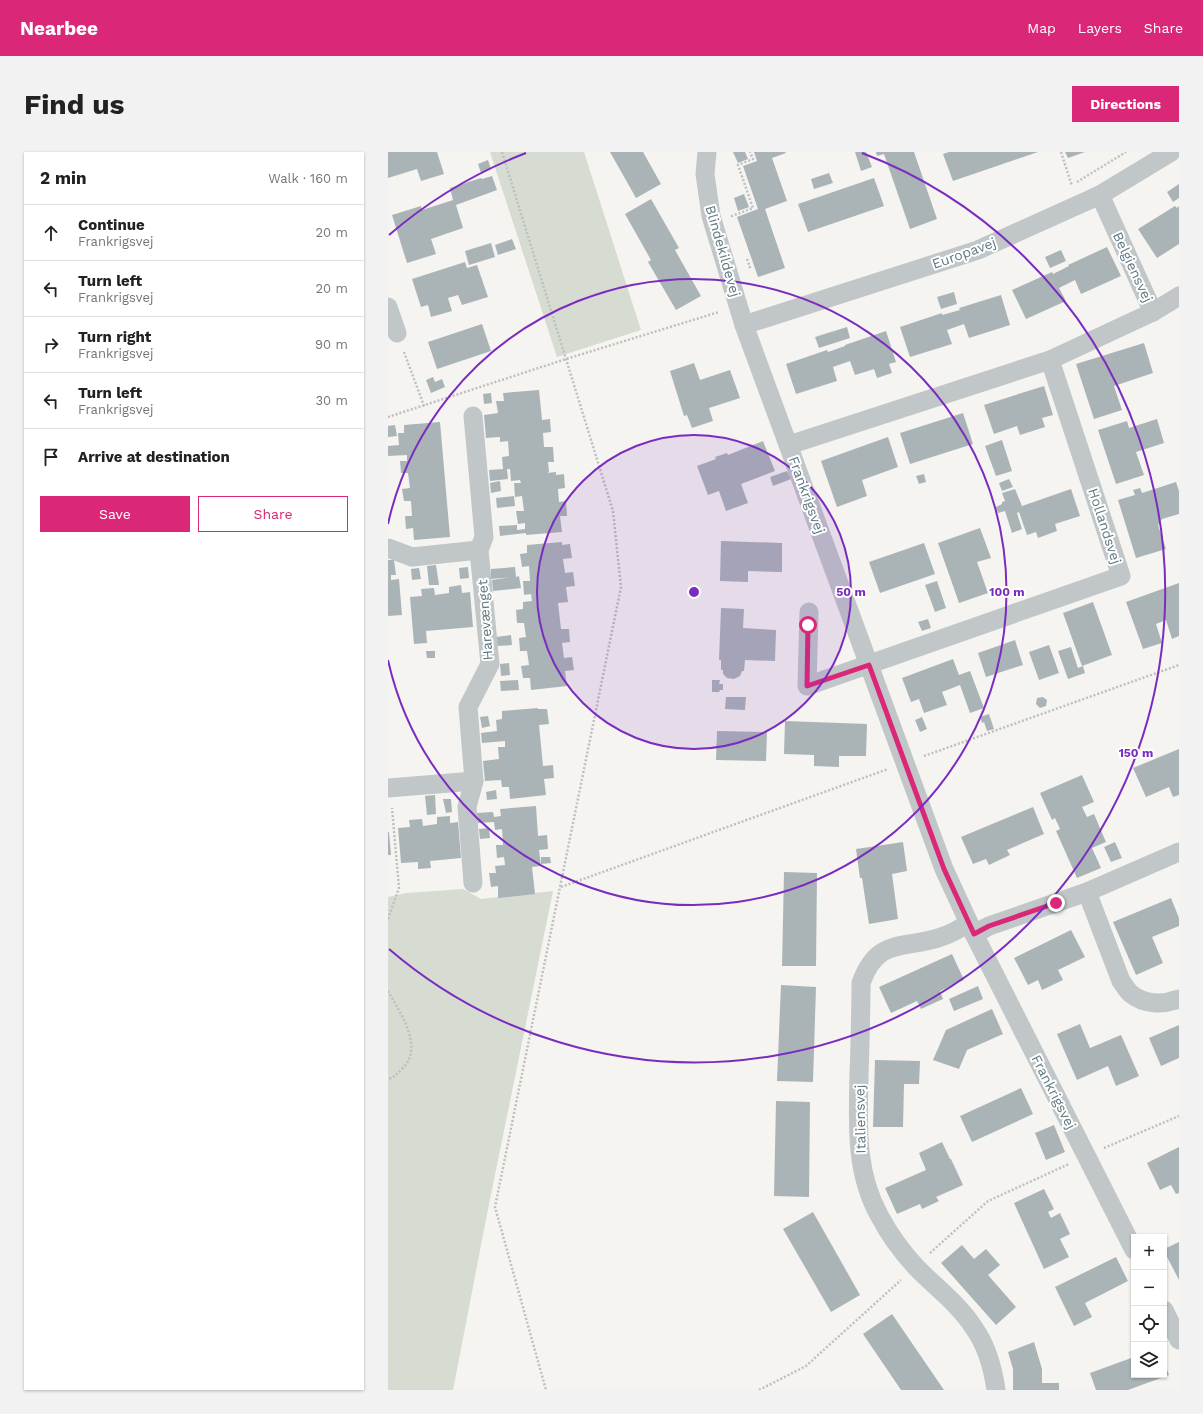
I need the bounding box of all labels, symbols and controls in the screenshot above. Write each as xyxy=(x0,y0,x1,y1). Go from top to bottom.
text: Nearbee xyxy=(20,17,98,40)
text: Map xyxy=(1027,20,1056,36)
text: Layers xyxy=(1078,20,1122,36)
text: Share xyxy=(1144,20,1183,36)
button: Directions xyxy=(1072,86,1179,122)
text: Find us xyxy=(24,88,124,121)
text: 2 min xyxy=(40,168,86,188)
text: Walk · 160 m xyxy=(268,171,348,186)
street label: Blindekildevej xyxy=(702,203,744,299)
text: Continue xyxy=(78,216,145,234)
icon: ahead xyxy=(40,222,62,244)
text: 20 m xyxy=(316,225,348,240)
street label: Belgiensvej xyxy=(1110,229,1156,305)
text: Frankrigsvej xyxy=(78,234,153,249)
street label: Europavej xyxy=(930,234,998,272)
text: Turn left xyxy=(78,272,142,290)
icon: left xyxy=(40,278,62,300)
text: 20 m xyxy=(316,281,348,296)
text: Frankrigsvej xyxy=(78,290,153,305)
text: Turn right xyxy=(78,328,151,346)
icon: right xyxy=(40,334,62,356)
text: 90 m xyxy=(315,337,348,352)
text: Frankrigsvej xyxy=(78,346,153,361)
text: Turn left xyxy=(78,384,142,402)
icon: left xyxy=(40,390,62,412)
text: 30 m xyxy=(316,393,348,408)
text: Frankrigsvej xyxy=(78,402,153,417)
icon: arrive xyxy=(40,446,62,468)
text: Arrive at destination xyxy=(78,448,230,466)
street label: Frankrigsvej xyxy=(786,454,828,536)
street label: Hollandsvej xyxy=(1085,486,1125,566)
button: Save xyxy=(40,496,190,532)
button: Share xyxy=(198,496,348,532)
street label: Harevænget xyxy=(474,579,496,661)
centre of rings xyxy=(687,585,701,599)
text: 50 m xyxy=(836,585,866,599)
text: 100 m xyxy=(989,585,1025,599)
route start xyxy=(799,616,817,634)
text: 150 m xyxy=(1119,746,1153,760)
route end xyxy=(1047,894,1065,912)
street label: Frankrigsvej xyxy=(1028,1052,1080,1132)
street label: Italiensvej xyxy=(851,1084,869,1154)
map controls xyxy=(1131,1234,1167,1378)
button: + xyxy=(1131,1234,1167,1270)
button: − xyxy=(1131,1270,1167,1306)
button: locate xyxy=(1131,1306,1167,1342)
button: layers xyxy=(1131,1342,1167,1378)

